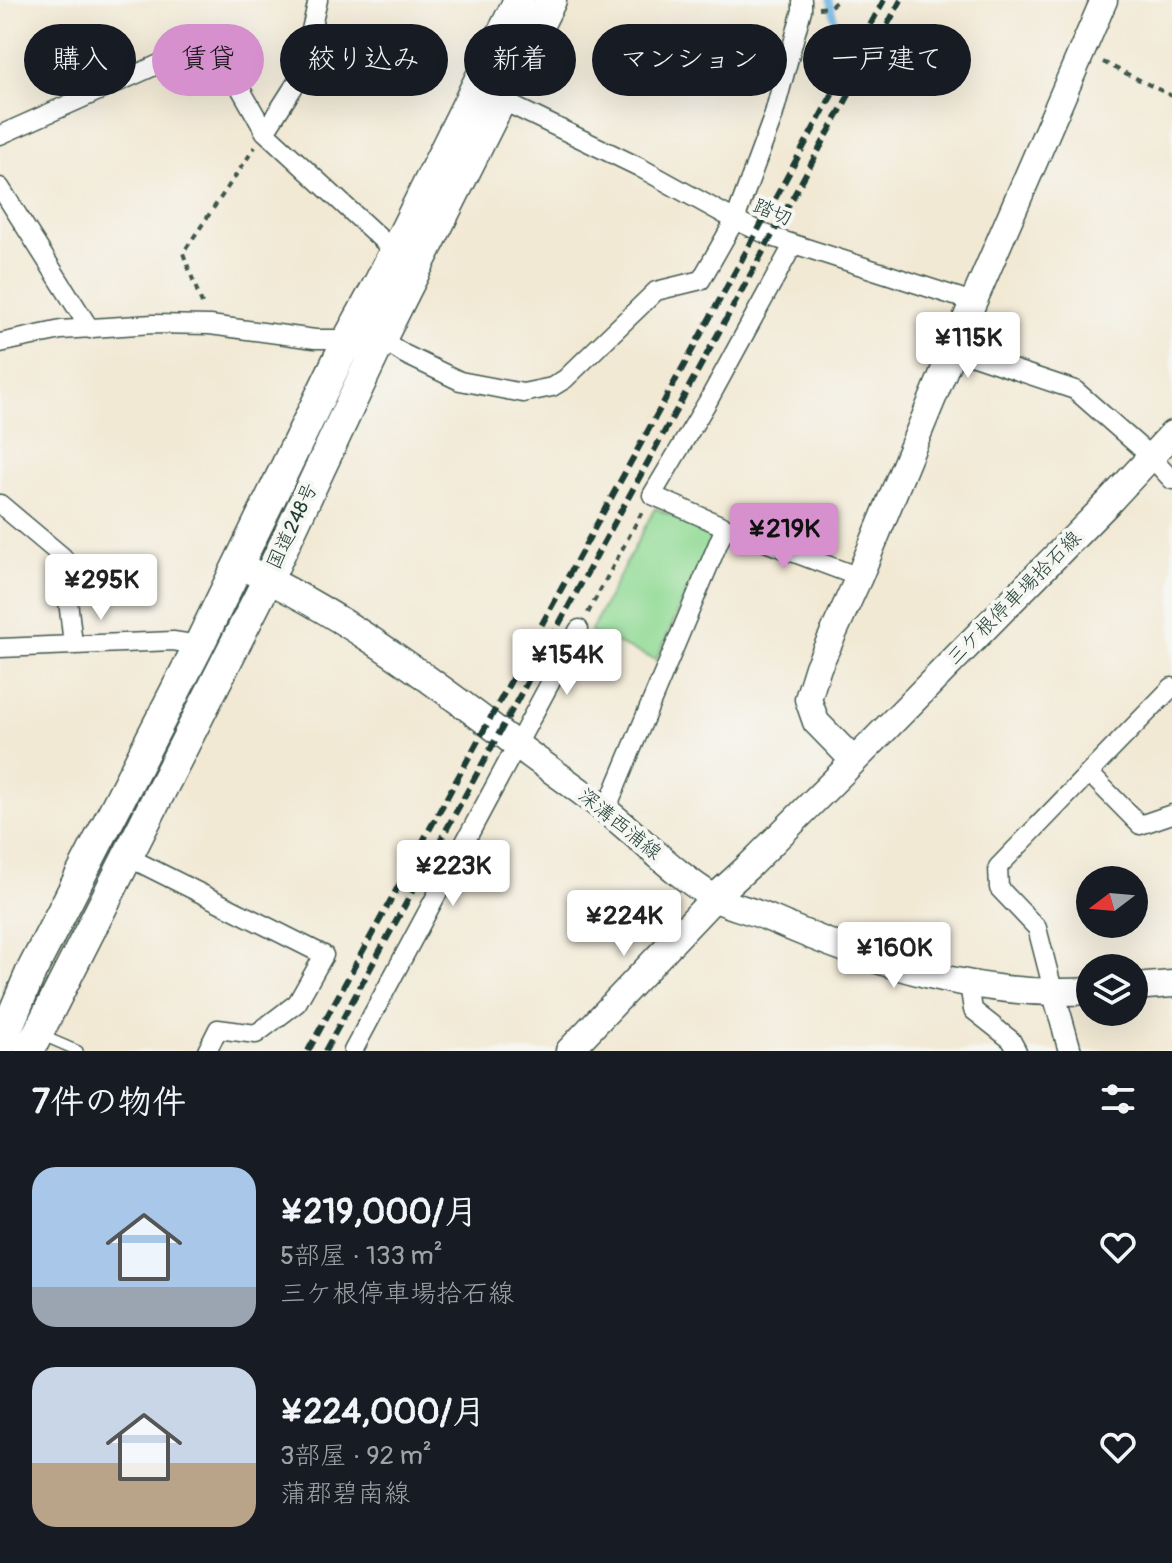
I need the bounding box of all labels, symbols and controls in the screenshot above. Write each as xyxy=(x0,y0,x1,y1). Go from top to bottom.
chip: 購入 xyxy=(24,24,136,96)
chip: 賃貸 xyxy=(152,24,264,96)
chip: 絞り込み xyxy=(280,24,448,96)
chip: 新着 xyxy=(464,24,576,96)
chip: マンション xyxy=(592,24,787,96)
chip: 一戸建て xyxy=(803,24,971,96)
street label: 踏切 xyxy=(750,193,796,231)
pin: ¥115K xyxy=(912,312,1024,380)
text: ¥115K xyxy=(934,322,1002,354)
street label: 国道248号 xyxy=(261,479,323,573)
pin: ¥219K xyxy=(728,503,840,571)
text: ¥219K xyxy=(748,513,820,545)
street label: 三ケ根停車場拾石線 xyxy=(942,526,1086,670)
pin: ¥295K xyxy=(45,554,157,622)
text: ¥295K xyxy=(63,564,139,596)
pin: ¥154K xyxy=(511,629,623,697)
text: ¥154K xyxy=(530,639,604,671)
street label: 深溝西浦線 xyxy=(573,783,667,865)
pin: ¥223K xyxy=(397,840,509,908)
text: ¥223K xyxy=(415,850,491,882)
north arrow xyxy=(1076,866,1148,938)
map controls xyxy=(1076,866,1148,1026)
pin: ¥224K xyxy=(568,890,680,958)
text: ¥224K xyxy=(585,900,663,932)
pin: ¥160K xyxy=(838,922,950,990)
text: ¥160K xyxy=(856,932,932,964)
button: layers xyxy=(1076,954,1148,1026)
icon: filters xyxy=(1096,1077,1140,1121)
text: 7件の物件 xyxy=(32,1081,186,1124)
text: ¥219,000/月 xyxy=(280,1191,478,1234)
icon: home xyxy=(96,1199,192,1295)
icon: heart xyxy=(1096,1225,1140,1269)
text: 5部屋 · 133 m² xyxy=(280,1240,443,1272)
text: 三ケ根停車場拾石線 xyxy=(280,1278,514,1310)
text: ¥224,000/月 xyxy=(280,1391,486,1434)
icon: home xyxy=(96,1399,192,1495)
icon: heart xyxy=(1096,1425,1140,1469)
text: 3部屋 · 92 m² xyxy=(280,1440,432,1472)
text: 蒲郡碧南線 xyxy=(280,1478,410,1510)

